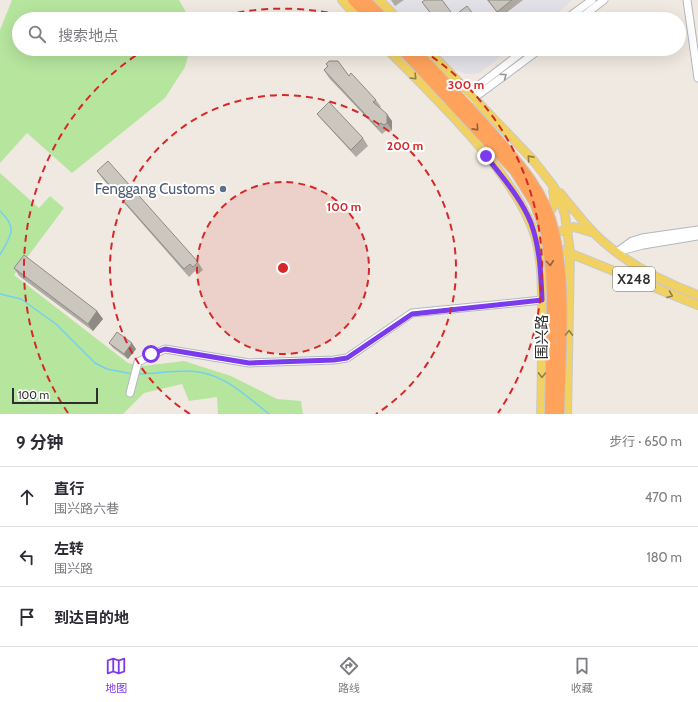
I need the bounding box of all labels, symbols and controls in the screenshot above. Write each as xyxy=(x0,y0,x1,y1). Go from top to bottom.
search box xyxy=(12,12,686,56)
icon: search xyxy=(26,23,48,45)
text: 搜索地点 xyxy=(58,27,118,45)
one-way arrow xyxy=(409,72,417,80)
one-way arrow xyxy=(500,74,507,81)
text: 300 m xyxy=(448,77,484,92)
one-way arrow xyxy=(472,124,479,131)
text: 200 m xyxy=(387,138,423,153)
route end xyxy=(477,147,495,165)
one-way arrow xyxy=(528,155,535,163)
place label: Fenggang Customs xyxy=(95,180,215,198)
marker: Fenggang Customs xyxy=(218,184,228,194)
text: 100 m xyxy=(327,199,361,214)
one-way arrow xyxy=(546,260,555,266)
centre of rings xyxy=(276,261,290,275)
road number: X248 xyxy=(613,267,655,291)
one-way arrow xyxy=(666,290,674,298)
street label: 围兴路 xyxy=(533,314,551,360)
one-way arrow xyxy=(565,330,573,336)
route start xyxy=(142,345,160,363)
one-way arrow xyxy=(538,372,546,378)
scale bar xyxy=(12,386,98,405)
text: 100 m xyxy=(18,388,49,402)
text: 9 分钟 xyxy=(16,432,63,452)
text: 步行 · 650 m xyxy=(609,433,682,449)
text: 直行 xyxy=(54,480,84,498)
icon: ahead xyxy=(16,486,38,508)
text: 470 m xyxy=(645,489,682,505)
text: 围兴路六巷 xyxy=(54,500,119,516)
text: 左转 xyxy=(54,540,84,558)
icon: left xyxy=(16,546,38,568)
text: 180 m xyxy=(646,549,682,565)
text: 围兴路 xyxy=(54,560,93,576)
icon: arrive xyxy=(16,606,38,628)
text: 到达目的地 xyxy=(54,609,129,627)
tab: 地图 xyxy=(105,655,127,695)
tab: 路线 xyxy=(338,655,360,695)
tab: 收藏 xyxy=(571,655,593,695)

